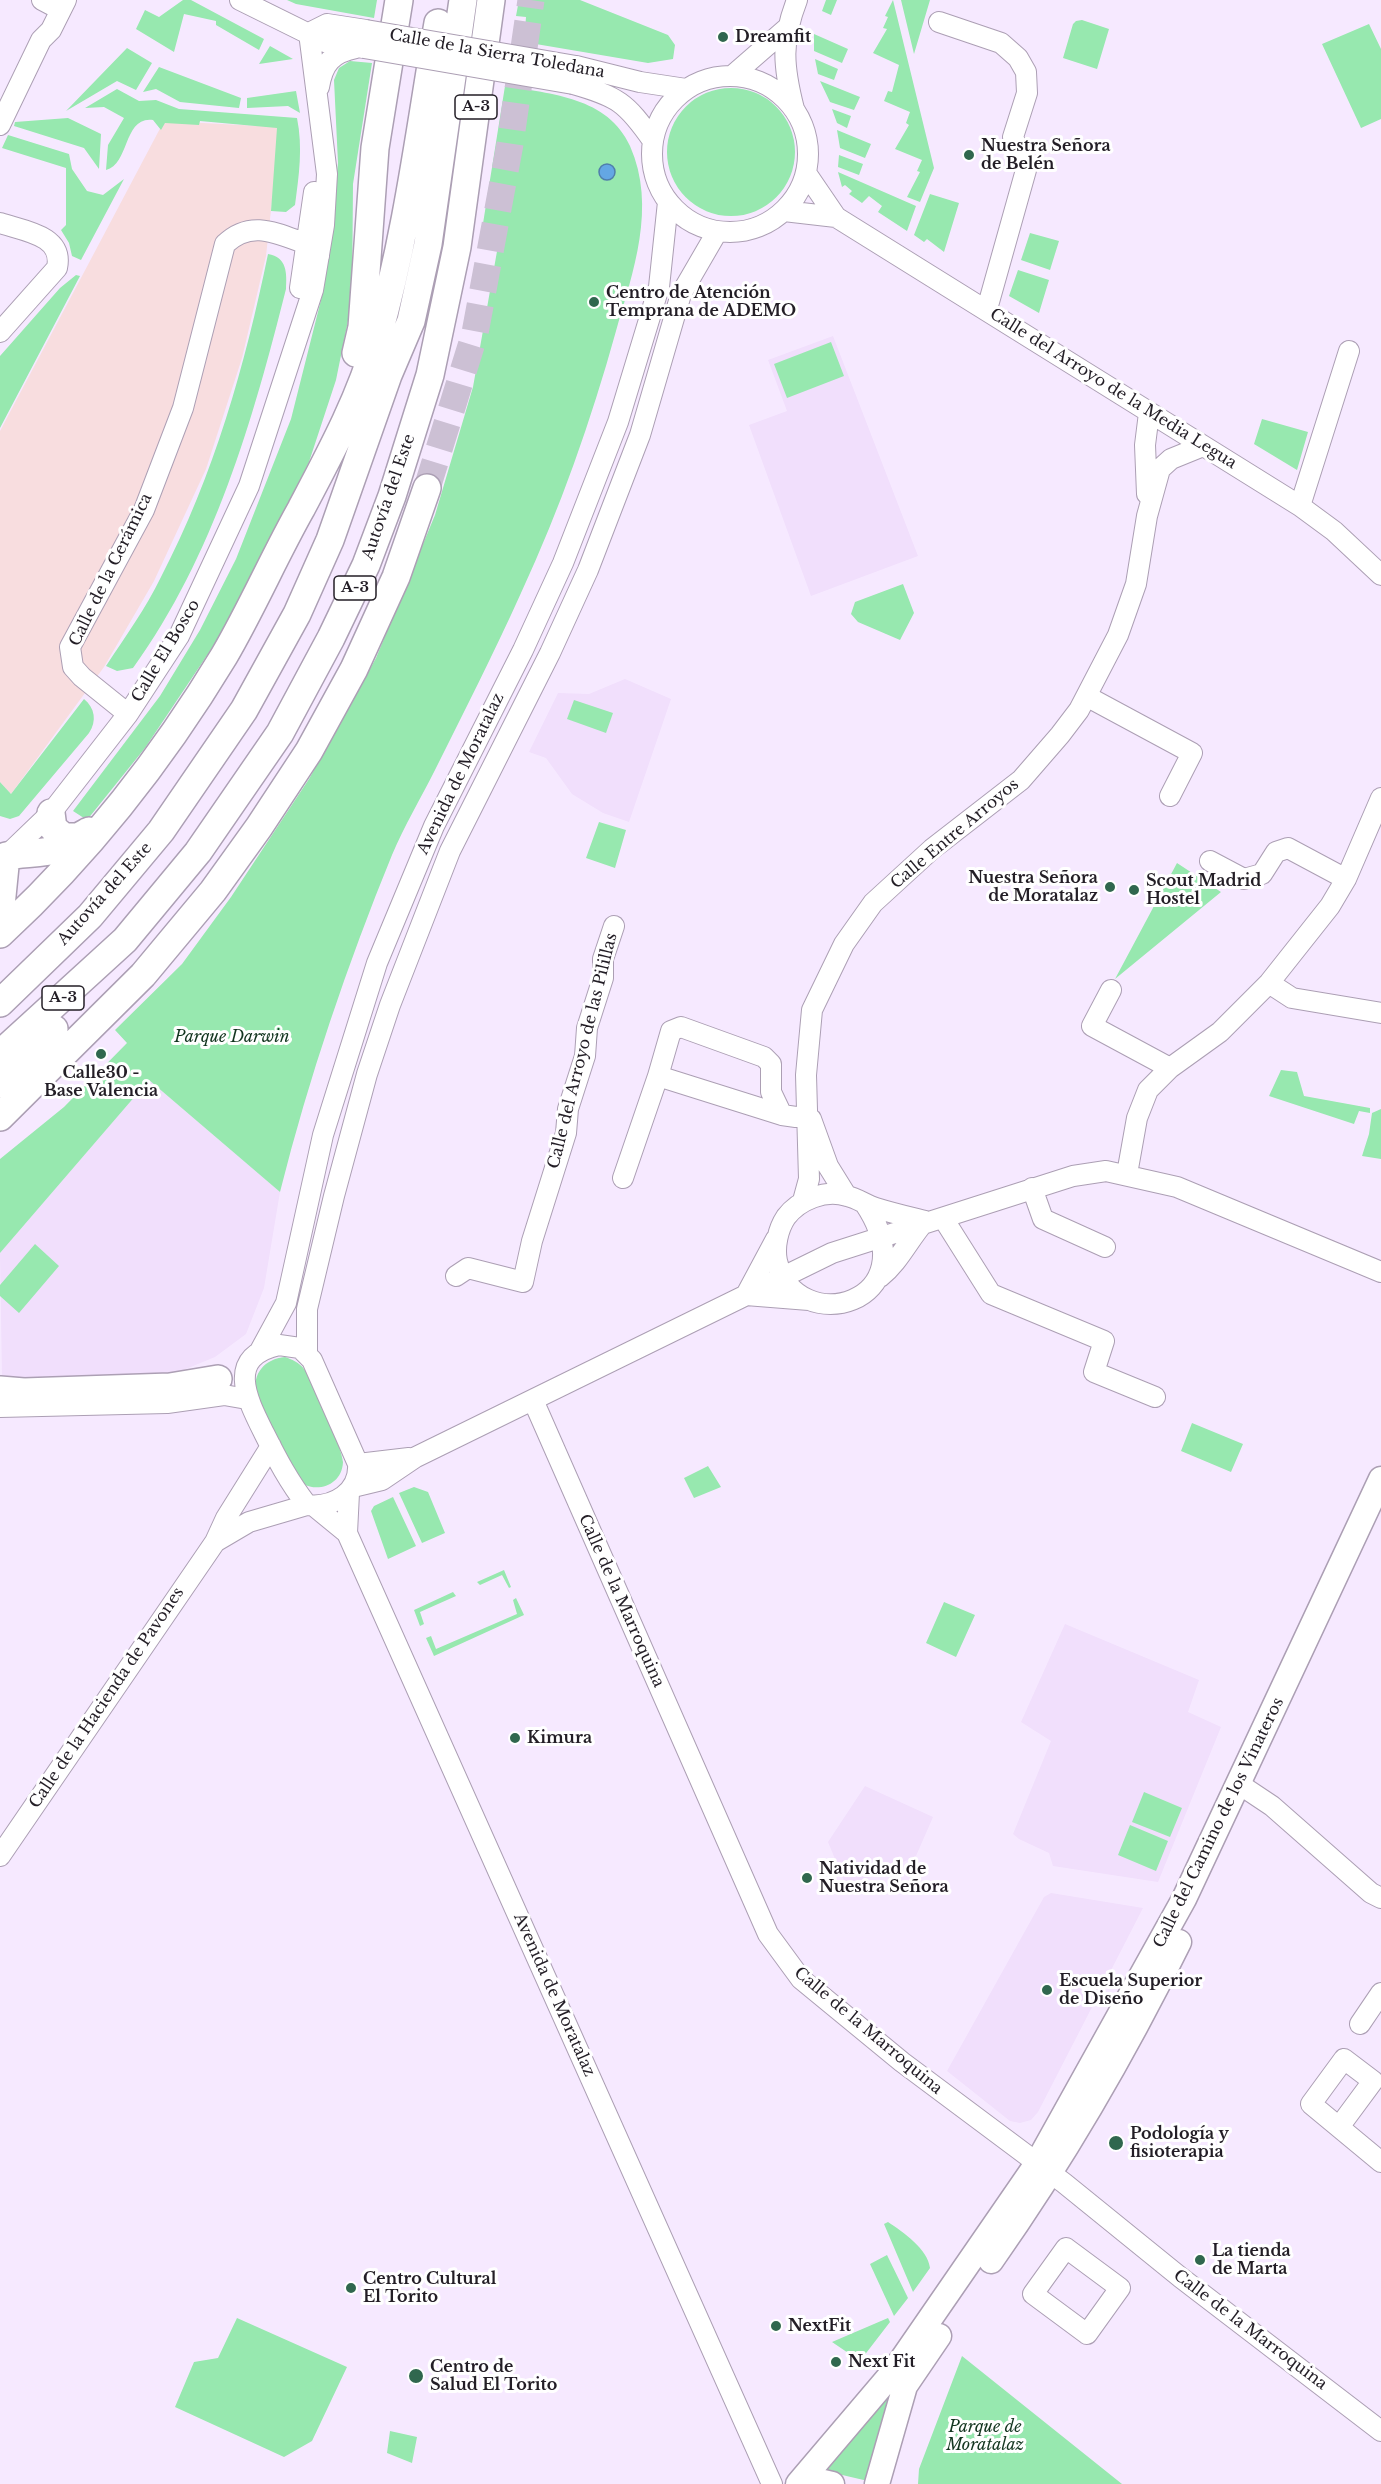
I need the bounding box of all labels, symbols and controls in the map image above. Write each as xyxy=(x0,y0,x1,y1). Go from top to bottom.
street label: Calle de la Sierra Toledana xyxy=(388,26,606,82)
place label: Dreamfit xyxy=(735,27,811,47)
marker: Dreamfit xyxy=(716,30,730,44)
road number: A-3 xyxy=(455,95,497,119)
place label: Nuestra Señora de Belén xyxy=(981,136,1111,174)
marker: Nuestra Señora de Belén xyxy=(962,148,976,162)
place label: Centro de Atención Temprana de ADEMO xyxy=(606,283,796,321)
marker: Centro de Atención Temprana de ADEMO xyxy=(587,295,601,309)
street label: Calle del Arroyo de la Media Legua xyxy=(986,305,1240,473)
street label: Autovía del Este xyxy=(359,432,419,562)
street label: Calle de la Cerámica xyxy=(66,490,156,650)
road number: A-3 xyxy=(334,576,376,600)
street label: Calle El Bosco xyxy=(128,596,204,706)
street label: Avenida de Moratalaz xyxy=(414,690,508,858)
street label: Calle Entre Arroyos xyxy=(887,775,1023,893)
street label: Autovía del Este xyxy=(54,839,156,949)
place label: Nuestra Señora de Moratalaz xyxy=(968,868,1098,906)
place label: Scout Madrid Hostel xyxy=(1146,871,1261,909)
marker: Nuestra Señora de Moratalaz xyxy=(1103,880,1117,894)
marker: Scout Madrid Hostel xyxy=(1127,883,1141,897)
street label: Calle del Arroyo de las Pilillas xyxy=(544,931,622,1171)
road number: A-3 xyxy=(42,986,84,1010)
park label: Parque Darwin xyxy=(174,1027,290,1047)
marker: Calle30 - Base Valencia xyxy=(94,1047,108,1061)
place label: Calle30 - Base Valencia xyxy=(44,1063,158,1101)
street label: Calle de la Marroquina xyxy=(574,1511,668,1691)
street label: Calle de la Hacienda de Pavones xyxy=(26,1584,188,1812)
street label: Calle del Camino de los Vinateros xyxy=(1150,1695,1288,1951)
place label: Kimura xyxy=(527,1728,592,1748)
marker: Kimura xyxy=(508,1731,522,1745)
place label: Natividad de Nuestra Señora xyxy=(819,1859,949,1897)
marker: Natividad de Nuestra Señora xyxy=(800,1871,814,1885)
street label: Avenida de Moratalaz xyxy=(509,1910,599,2080)
street label: Calle de la Marroquina xyxy=(790,1963,946,2099)
place label: Escuela Superior de Diseño xyxy=(1059,1971,1202,2009)
marker: Escuela Superior de Diseño xyxy=(1040,1983,1054,1997)
place label: Podología y fisioterapia xyxy=(1130,2124,1229,2162)
marker: Podología y fisioterapia xyxy=(1107,2134,1125,2152)
place label: La tienda de Marta xyxy=(1212,2241,1291,2279)
marker: La tienda de Marta xyxy=(1193,2253,1207,2267)
street label: Calle de la Marroquina xyxy=(1169,2266,1331,2394)
place label: Centro Cultural El Torito xyxy=(363,2269,496,2307)
marker: Centro Cultural El Torito xyxy=(344,2281,358,2295)
place label: NextFit xyxy=(788,2316,851,2336)
marker: NextFit xyxy=(769,2319,783,2333)
place label: Next Fit xyxy=(848,2352,915,2372)
marker: Next Fit xyxy=(829,2355,843,2369)
place label: Centro de Salud El Torito xyxy=(430,2357,557,2395)
marker: Centro de Salud El Torito xyxy=(407,2367,425,2385)
park label: Parque de Moratalaz xyxy=(946,2417,1024,2455)

